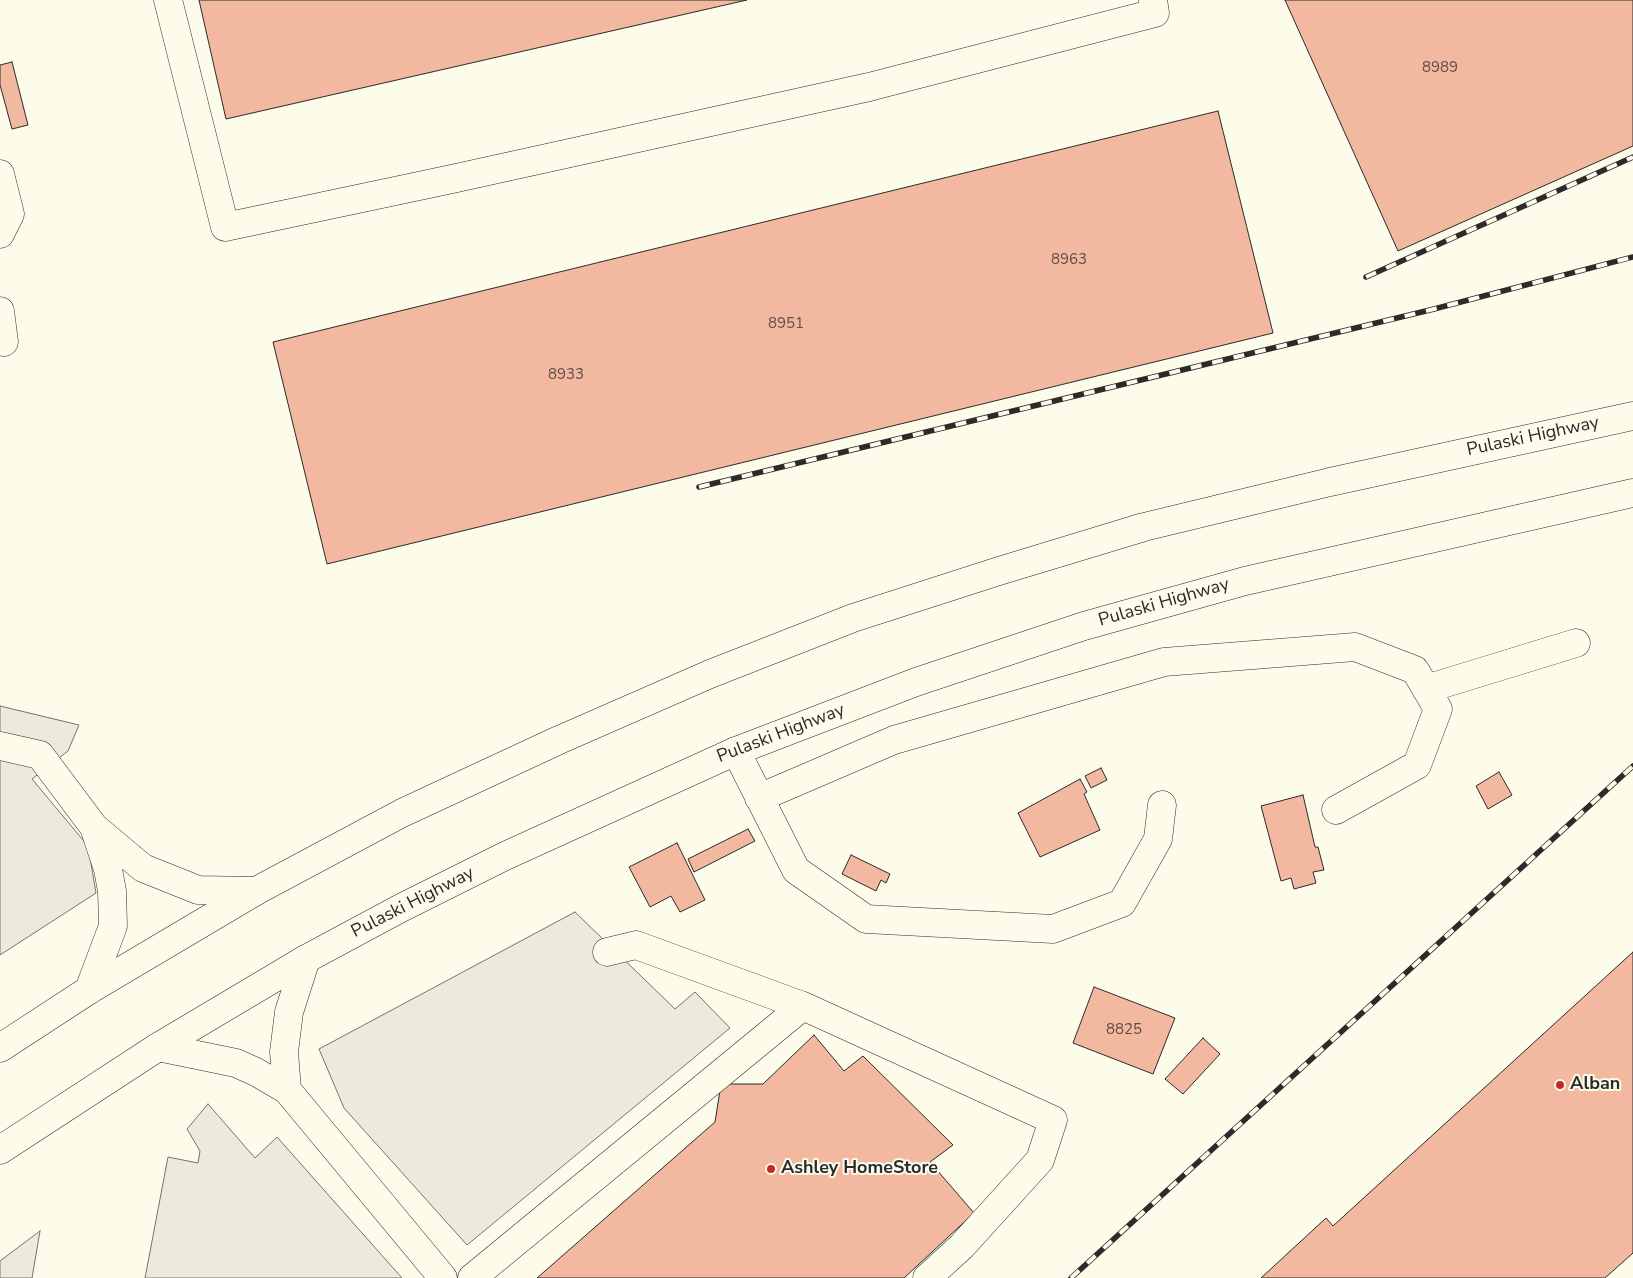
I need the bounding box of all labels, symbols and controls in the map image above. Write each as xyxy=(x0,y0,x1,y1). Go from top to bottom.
house number: 8989 xyxy=(1422,59,1458,77)
house number: 8963 xyxy=(1051,251,1087,269)
house number: 8951 xyxy=(768,315,804,333)
house number: 8933 xyxy=(548,366,584,384)
street label: Pulaski Highway xyxy=(1465,412,1601,462)
street label: Pulaski Highway xyxy=(1096,574,1232,632)
street label: Pulaski Highway xyxy=(714,700,848,768)
street label: Pulaski Highway xyxy=(348,863,478,943)
house number: 8825 xyxy=(1106,1021,1142,1039)
place label: Alban xyxy=(1570,1074,1620,1096)
marker: Alban xyxy=(1554,1079,1566,1091)
place label: Ashley HomeStore xyxy=(781,1158,938,1180)
marker: Ashley HomeStore xyxy=(765,1163,777,1175)

